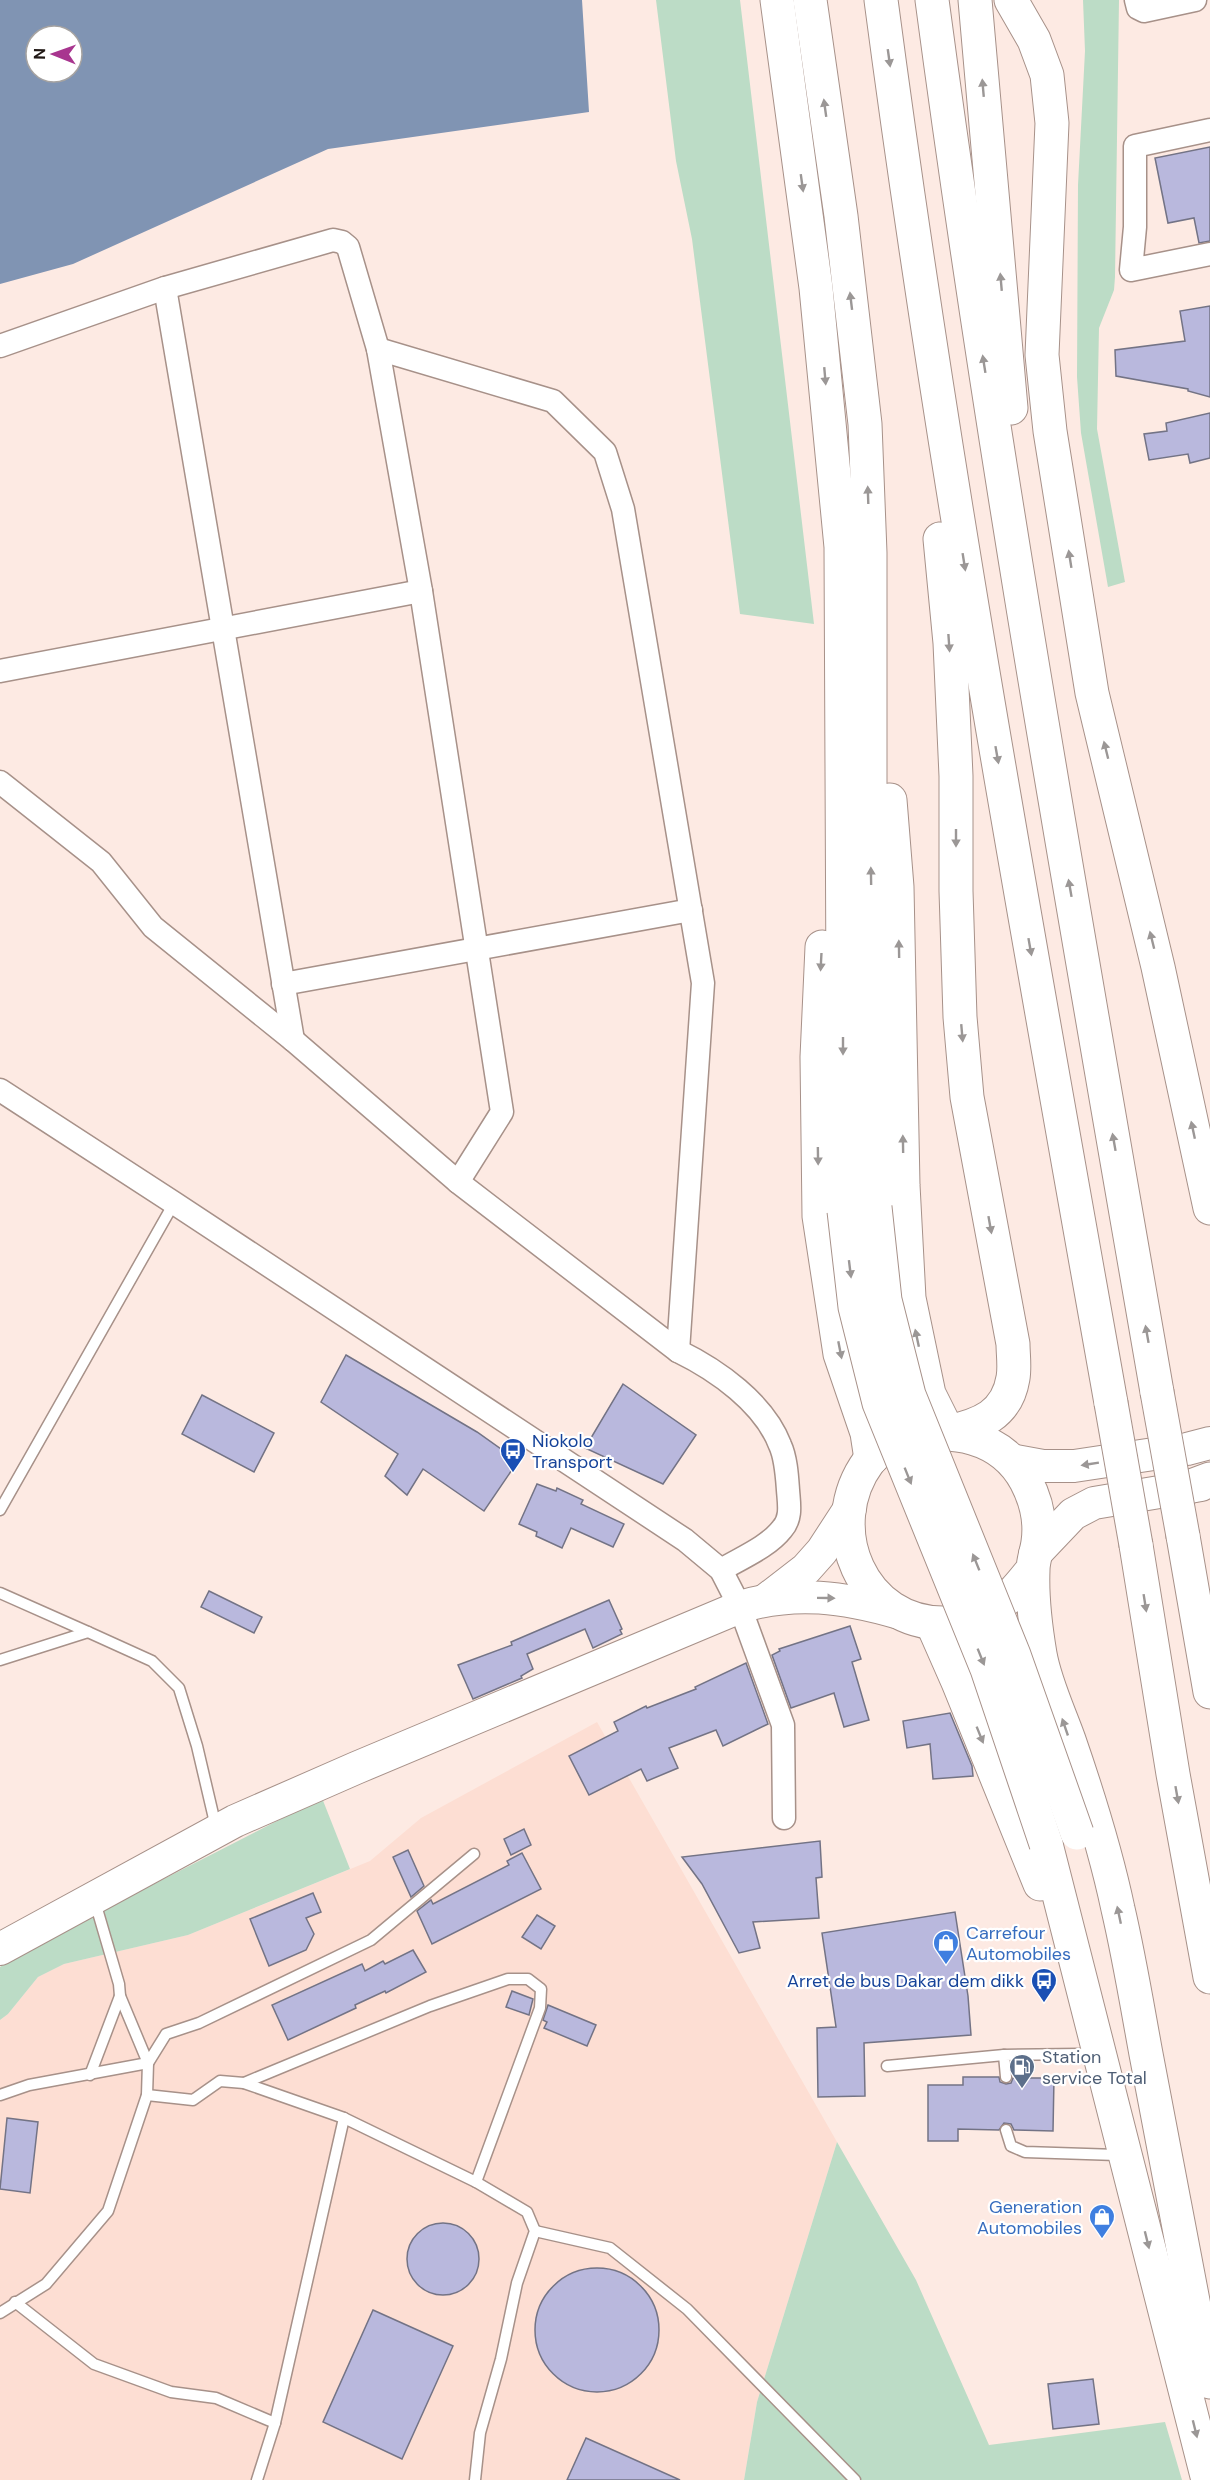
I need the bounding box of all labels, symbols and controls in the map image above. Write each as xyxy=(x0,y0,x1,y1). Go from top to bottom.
north arrow xyxy=(24,24,84,84)
text: N xyxy=(29,48,50,60)
one-way arrow xyxy=(884,49,893,68)
one-way arrow xyxy=(979,78,988,97)
one-way arrow xyxy=(821,98,830,117)
one-way arrow xyxy=(797,173,806,192)
one-way arrow xyxy=(996,273,1006,292)
one-way arrow xyxy=(846,291,856,310)
one-way arrow xyxy=(980,354,989,373)
one-way arrow xyxy=(820,367,830,386)
one-way arrow xyxy=(863,485,872,504)
one-way arrow xyxy=(1065,549,1074,568)
one-way arrow xyxy=(960,553,969,572)
one-way arrow xyxy=(945,634,954,653)
one-way arrow xyxy=(1100,741,1110,759)
one-way arrow xyxy=(992,745,1001,764)
one-way arrow xyxy=(951,828,961,847)
one-way arrow xyxy=(866,866,876,885)
one-way arrow xyxy=(1065,878,1074,897)
one-way arrow xyxy=(1146,931,1156,949)
one-way arrow xyxy=(1026,937,1035,956)
one-way arrow xyxy=(894,939,903,958)
one-way arrow xyxy=(817,952,826,971)
one-way arrow xyxy=(957,1023,967,1042)
one-way arrow xyxy=(838,1037,848,1056)
one-way arrow xyxy=(1188,1121,1197,1140)
one-way arrow xyxy=(1109,1132,1118,1151)
one-way arrow xyxy=(898,1134,907,1153)
one-way arrow xyxy=(814,1147,823,1166)
one-way arrow xyxy=(986,1216,995,1235)
one-way arrow xyxy=(846,1259,855,1278)
one-way arrow xyxy=(1142,1325,1151,1344)
one-way arrow xyxy=(912,1328,921,1347)
one-way arrow xyxy=(836,1341,845,1360)
place label: Niokolo Transport xyxy=(532,1429,613,1474)
bus stop icon: Niokolo Transport xyxy=(498,1436,528,1474)
one-way arrow xyxy=(1081,1459,1100,1468)
one-way arrow xyxy=(903,1467,913,1485)
one-way arrow xyxy=(971,1552,981,1570)
one-way arrow xyxy=(816,1593,835,1603)
one-way arrow xyxy=(1141,1594,1150,1613)
one-way arrow xyxy=(976,1648,986,1666)
one-way arrow xyxy=(1059,1718,1069,1736)
one-way arrow xyxy=(976,1726,985,1744)
one-way arrow xyxy=(1173,1786,1182,1805)
one-way arrow xyxy=(1114,1905,1124,1924)
place label: Carrefour Automobiles xyxy=(966,1921,1071,1966)
shop icon: Carrefour Automobiles xyxy=(931,1928,961,1966)
bus stop icon: Arret de bus Dakar dem dikk xyxy=(1029,1966,1059,2004)
place label: Arret de bus Dakar dem dikk xyxy=(787,1969,1024,1993)
place label: Station service Total xyxy=(1042,2045,1147,2090)
fuel station icon: Station service Total xyxy=(1007,2052,1037,2090)
place label: Generation Automobiles xyxy=(977,2195,1082,2240)
shop icon: Generation Automobiles xyxy=(1087,2202,1117,2240)
one-way arrow xyxy=(1142,2231,1152,2249)
one-way arrow xyxy=(1190,2420,1200,2438)

